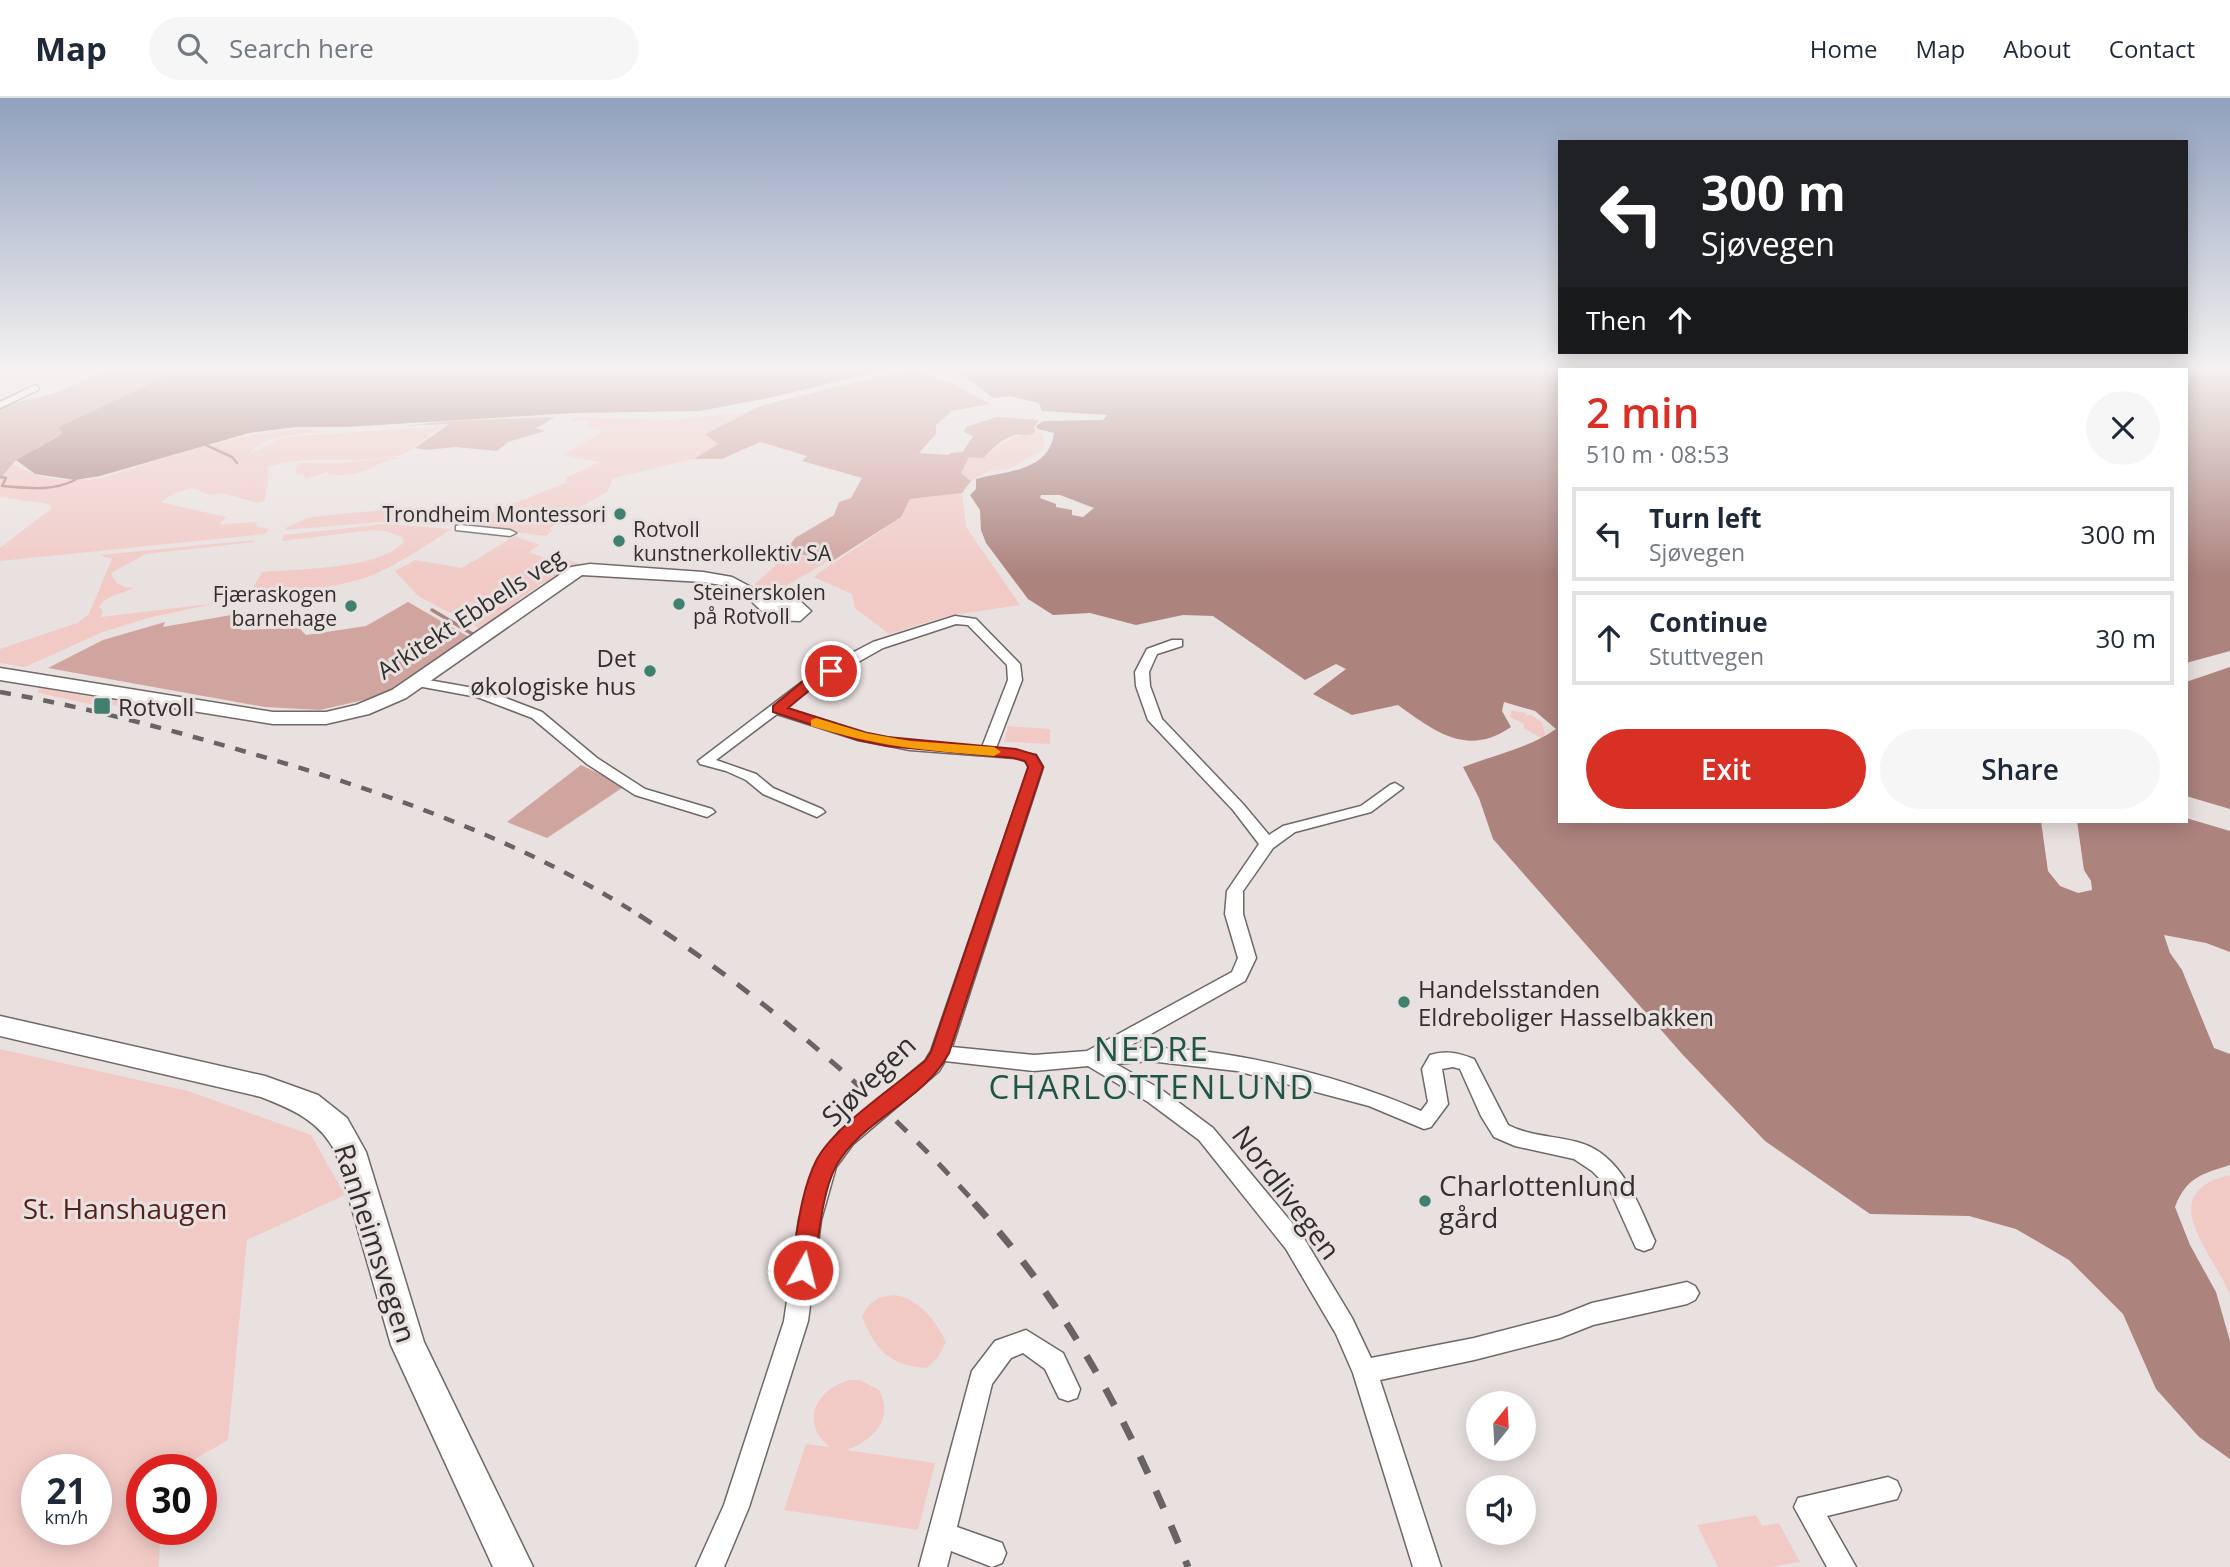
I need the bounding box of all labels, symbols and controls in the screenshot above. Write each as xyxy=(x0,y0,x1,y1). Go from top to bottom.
search box xyxy=(149,17,639,80)
text: Map xyxy=(35,26,107,71)
icon: search xyxy=(173,29,211,67)
text: Search here xyxy=(229,30,374,66)
text: Home xyxy=(1810,32,1878,65)
text: Map xyxy=(1916,32,1965,65)
text: About xyxy=(2003,32,2071,65)
text: Contact xyxy=(2109,32,2195,65)
text: 300 m xyxy=(1701,159,1846,225)
icon: left xyxy=(1586,168,1677,259)
text: Sjøvegen xyxy=(1701,222,1835,265)
icon: ahead xyxy=(1661,301,1699,339)
text: Then xyxy=(1586,302,1647,338)
text: 2 min xyxy=(1586,383,1699,440)
button: close xyxy=(2086,391,2160,465)
text: 510 m · 08:53 xyxy=(1586,438,1729,470)
place label: Trondheim Montessori xyxy=(382,500,606,528)
text: Turn left xyxy=(1649,500,1761,536)
marker: Trondheim Montessori xyxy=(612,506,628,522)
place label: Rotvoll kunstnerkollektiv SA xyxy=(633,515,832,567)
icon: left xyxy=(1590,515,1628,553)
text: 300 m xyxy=(2081,516,2156,552)
marker: Rotvoll kunstnerkollektiv SA xyxy=(611,533,627,549)
text: Sjøvegen xyxy=(1649,536,1745,568)
street label: Arkitekt Ebbells veg xyxy=(370,540,570,686)
place label: Steinerskolen på Rotvoll xyxy=(693,578,826,630)
place label: Fjæraskogen barnehage xyxy=(213,580,337,632)
marker: Steinerskolen på Rotvoll xyxy=(671,596,687,612)
marker: Fjæraskogen barnehage xyxy=(343,598,359,614)
text: Continue xyxy=(1649,604,1768,640)
icon: ahead xyxy=(1590,619,1628,657)
text: 30 m xyxy=(2095,620,2156,656)
text: Stuttvegen xyxy=(1649,640,1764,672)
place label: Det økologiske hus xyxy=(470,641,636,702)
pin xyxy=(801,641,861,701)
icon: arrive xyxy=(812,652,850,690)
marker: Det økologiske hus xyxy=(642,663,658,679)
place label: Rotvoll xyxy=(118,690,194,723)
marker: Rotvoll xyxy=(92,696,112,716)
button: Exit xyxy=(1586,729,1866,809)
button: Share xyxy=(1880,729,2160,809)
place label: Handelsstanden Eldreboliger Hasselbakken xyxy=(1418,972,1714,1033)
marker: Handelsstanden Eldreboliger Hasselbakken xyxy=(1396,994,1412,1010)
street label: Sjøvegen xyxy=(813,1026,923,1134)
district label: NEDRE CHARLOTTENLUND xyxy=(989,1026,1315,1109)
street label: Nordlivegen xyxy=(1224,1117,1350,1267)
street label: Ranheimsvegen xyxy=(326,1139,426,1347)
place label: Charlottenlund gård xyxy=(1439,1166,1636,1236)
park label: St. Hanshaugen xyxy=(23,1189,227,1227)
marker: Charlottenlund gård xyxy=(1417,1193,1433,1209)
position arrow xyxy=(766,1233,840,1307)
north arrow xyxy=(1466,1391,1536,1461)
map controls xyxy=(1466,1391,1536,1545)
speed limit sign: 30 xyxy=(126,1454,217,1545)
text: 21 xyxy=(46,1467,87,1514)
button: sound xyxy=(1466,1475,1536,1545)
text: km/h xyxy=(45,1505,88,1529)

